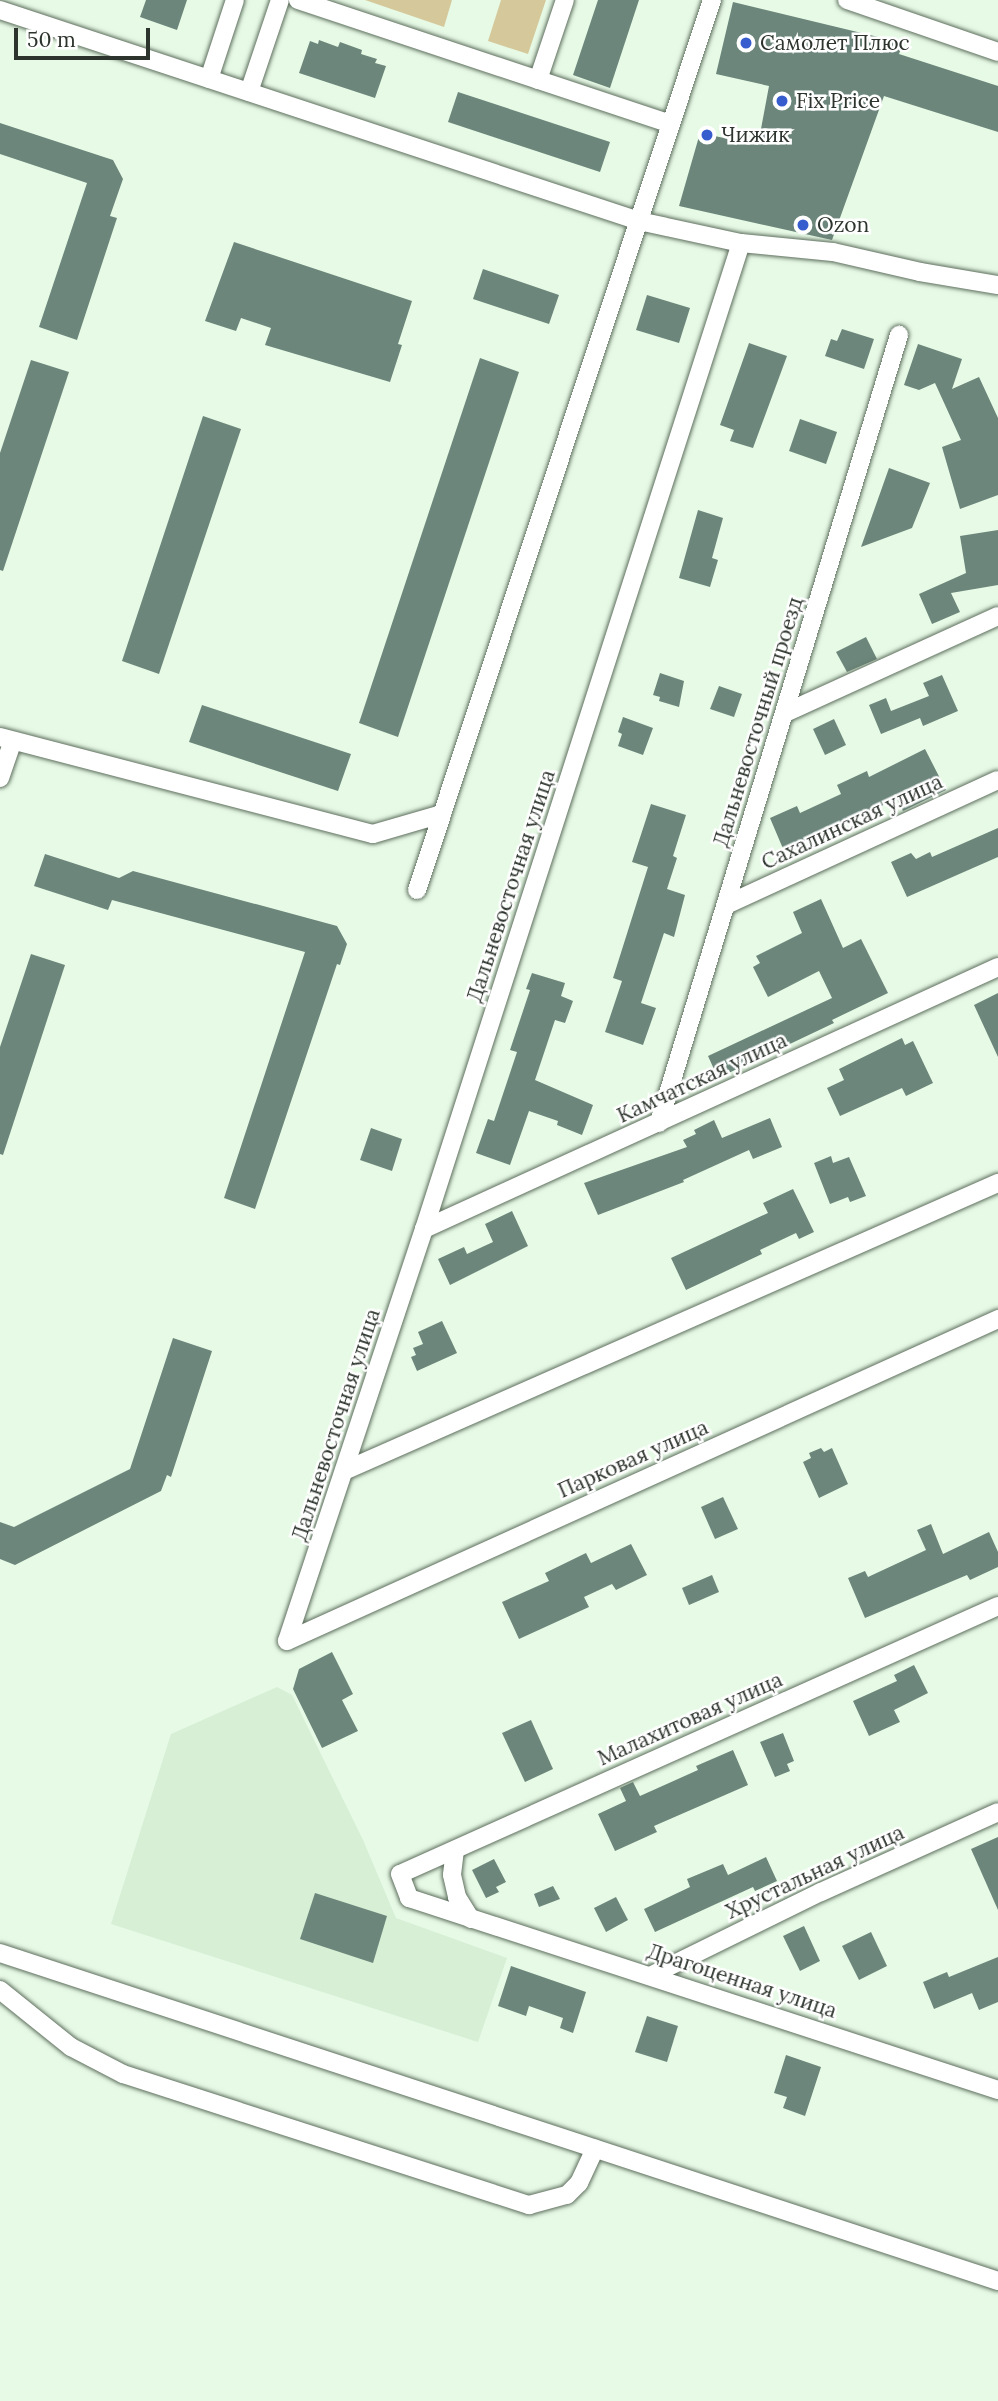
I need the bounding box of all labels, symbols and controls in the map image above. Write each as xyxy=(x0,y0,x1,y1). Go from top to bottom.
scale bar xyxy=(18,14,154,58)
text: 50 m xyxy=(27,26,76,53)
place label: Самолет Плюс xyxy=(760,30,910,56)
marker: Самолет Плюс xyxy=(738,35,754,51)
place label: Fix Price xyxy=(796,88,880,114)
marker: Fix Price xyxy=(774,93,790,109)
place label: Чижик xyxy=(721,122,789,148)
marker: Чижик xyxy=(699,127,715,143)
place label: Ozon xyxy=(817,212,869,238)
marker: Ozon xyxy=(795,217,811,233)
street label: Дальневосточный проезд xyxy=(708,594,808,850)
street label: Дальневосточная улица xyxy=(461,767,561,1005)
street label: Сахалинская улица xyxy=(758,769,946,875)
street label: Камчатская улица xyxy=(613,1028,791,1128)
street label: Дальневосточная улица xyxy=(286,1306,386,1544)
street label: Парковая улица xyxy=(554,1415,712,1503)
street label: Малахитовая улица xyxy=(594,1667,786,1771)
street label: Хрустальная улица xyxy=(722,1820,908,1924)
street label: Драгоценная улица xyxy=(644,1938,840,2024)

